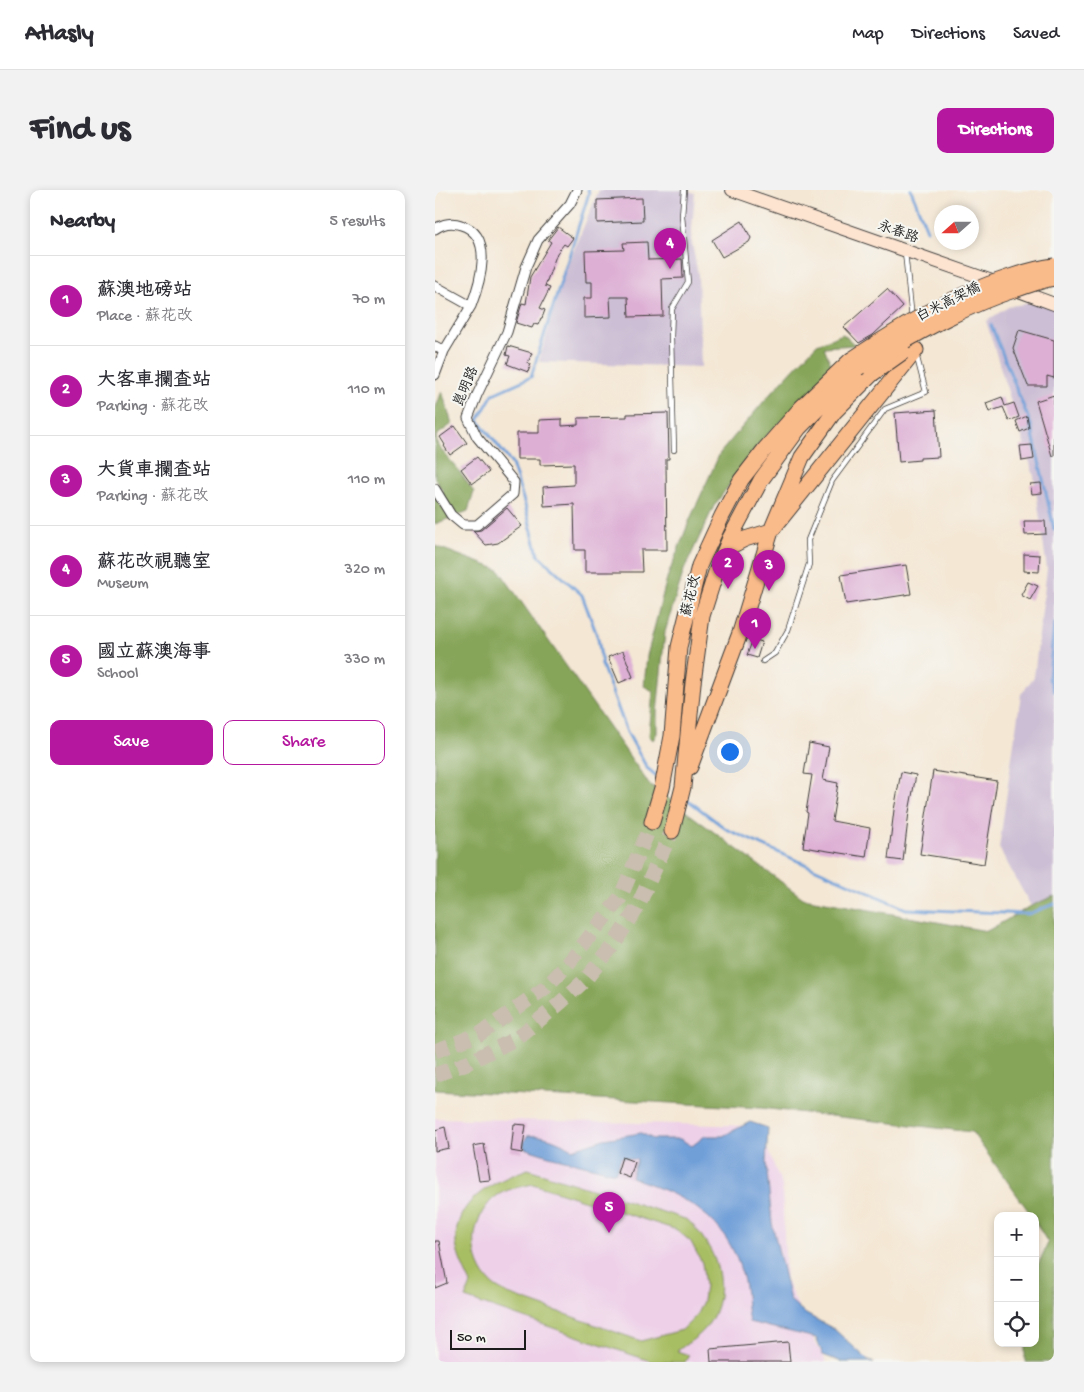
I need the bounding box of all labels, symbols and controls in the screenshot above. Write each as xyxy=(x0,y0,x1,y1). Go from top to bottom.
text: Atlasly xyxy=(25,20,94,49)
text: Map xyxy=(852,24,884,45)
text: Directions xyxy=(912,24,985,45)
text: Saved xyxy=(1013,24,1059,45)
button: Directions xyxy=(937,108,1054,153)
text: Find us xyxy=(30,110,130,151)
north arrow xyxy=(934,205,979,250)
text: Nearby xyxy=(50,210,115,235)
text: 5 results xyxy=(330,213,385,232)
street label: 永春路 xyxy=(875,217,921,248)
pin: 4 xyxy=(654,228,686,269)
text: 蘇澳地磅站 xyxy=(97,280,192,303)
street label: 白米高架橋 xyxy=(914,280,984,326)
text: 1 xyxy=(63,291,69,310)
text: 70 m xyxy=(352,291,385,310)
text: Place · 蘇花改 xyxy=(97,308,193,327)
street label: 崑明路 xyxy=(450,364,483,410)
text: 大客車攔查站 xyxy=(97,370,211,393)
text: 2 xyxy=(62,381,70,400)
text: 110 m xyxy=(348,381,385,400)
text: Parking · 蘇花改 xyxy=(97,398,208,417)
text: 大貨車攔查站 xyxy=(97,460,211,483)
text: 3 xyxy=(62,471,70,490)
text: 110 m xyxy=(348,471,385,490)
text: Parking · 蘇花改 xyxy=(97,488,208,507)
pin: 2 xyxy=(712,548,744,589)
pin: 3 xyxy=(753,550,785,591)
text: 蘇花改視聽室 xyxy=(97,552,211,575)
text: 4 xyxy=(62,561,70,580)
text: 320 m xyxy=(345,561,385,580)
street label: 蘇花改 xyxy=(679,574,705,618)
text: Museum xyxy=(97,575,149,594)
pin: 1 xyxy=(739,608,771,649)
text: 國立蘇澳海事 xyxy=(97,642,211,665)
text: 5 xyxy=(62,651,70,670)
text: 330 m xyxy=(344,651,385,670)
text: School xyxy=(97,665,139,684)
button: Save xyxy=(50,720,213,765)
button: Share xyxy=(223,720,385,765)
your location xyxy=(717,739,743,765)
pin: 5 xyxy=(593,1192,625,1233)
map controls xyxy=(994,1212,1039,1347)
button: + xyxy=(994,1212,1039,1257)
button: − xyxy=(994,1257,1039,1302)
button: locate xyxy=(994,1302,1039,1347)
scale bar xyxy=(450,1327,526,1350)
text: 50 m xyxy=(457,1330,486,1347)

